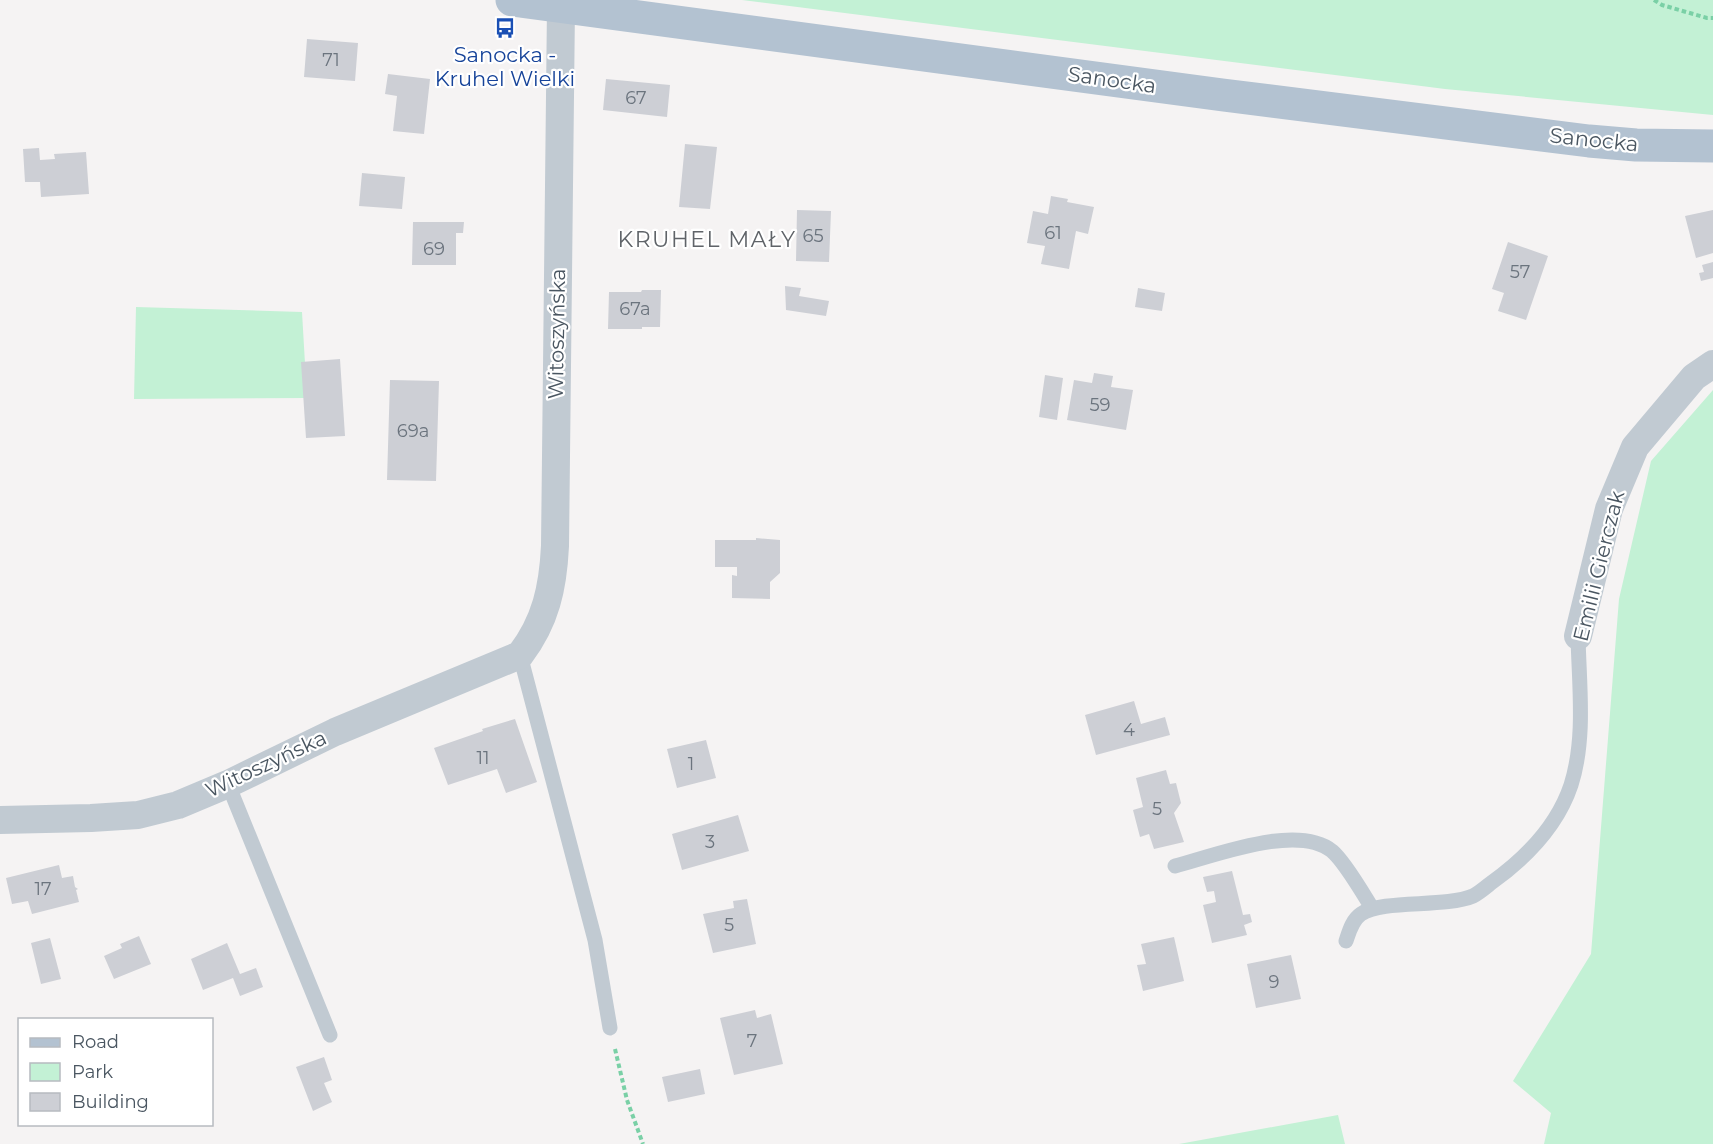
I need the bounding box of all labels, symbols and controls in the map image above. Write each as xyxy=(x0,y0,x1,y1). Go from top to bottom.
bus stop icon: Sanocka - Kruhel Wielki xyxy=(493,16,517,40)
place label: Sanocka - Kruhel Wielki xyxy=(435,42,575,91)
house number: 71 xyxy=(322,49,340,71)
street label: Sanocka xyxy=(1066,61,1158,98)
house number: 67 xyxy=(625,87,647,109)
street label: Sanocka xyxy=(1548,122,1640,157)
house number: 61 xyxy=(1044,222,1062,244)
house number: 65 xyxy=(802,225,824,247)
district label: KRUHEL MAŁY xyxy=(618,226,797,253)
house number: 69 xyxy=(423,238,445,260)
house number: 57 xyxy=(1510,261,1530,283)
street label: Witoszyńska xyxy=(543,268,570,400)
house number: 67a xyxy=(619,298,651,320)
house number: 59 xyxy=(1089,394,1111,416)
house number: 69a xyxy=(397,420,429,442)
street label: Emilii Gierczak xyxy=(1568,487,1629,644)
house number: 4 xyxy=(1123,719,1135,741)
street label: Witoszyńska xyxy=(201,725,330,803)
house number: 11 xyxy=(477,747,490,769)
house number: 1 xyxy=(688,753,694,775)
house number: 5 xyxy=(1152,798,1162,820)
house number: 3 xyxy=(705,831,715,853)
house number: 17 xyxy=(34,878,52,900)
house number: 5 xyxy=(724,914,734,936)
house number: 9 xyxy=(1269,971,1280,993)
legend xyxy=(18,1018,213,1126)
house number: 7 xyxy=(747,1030,757,1052)
text: Road xyxy=(72,1031,119,1053)
text: Park xyxy=(72,1061,113,1083)
text: Building xyxy=(72,1091,149,1113)

